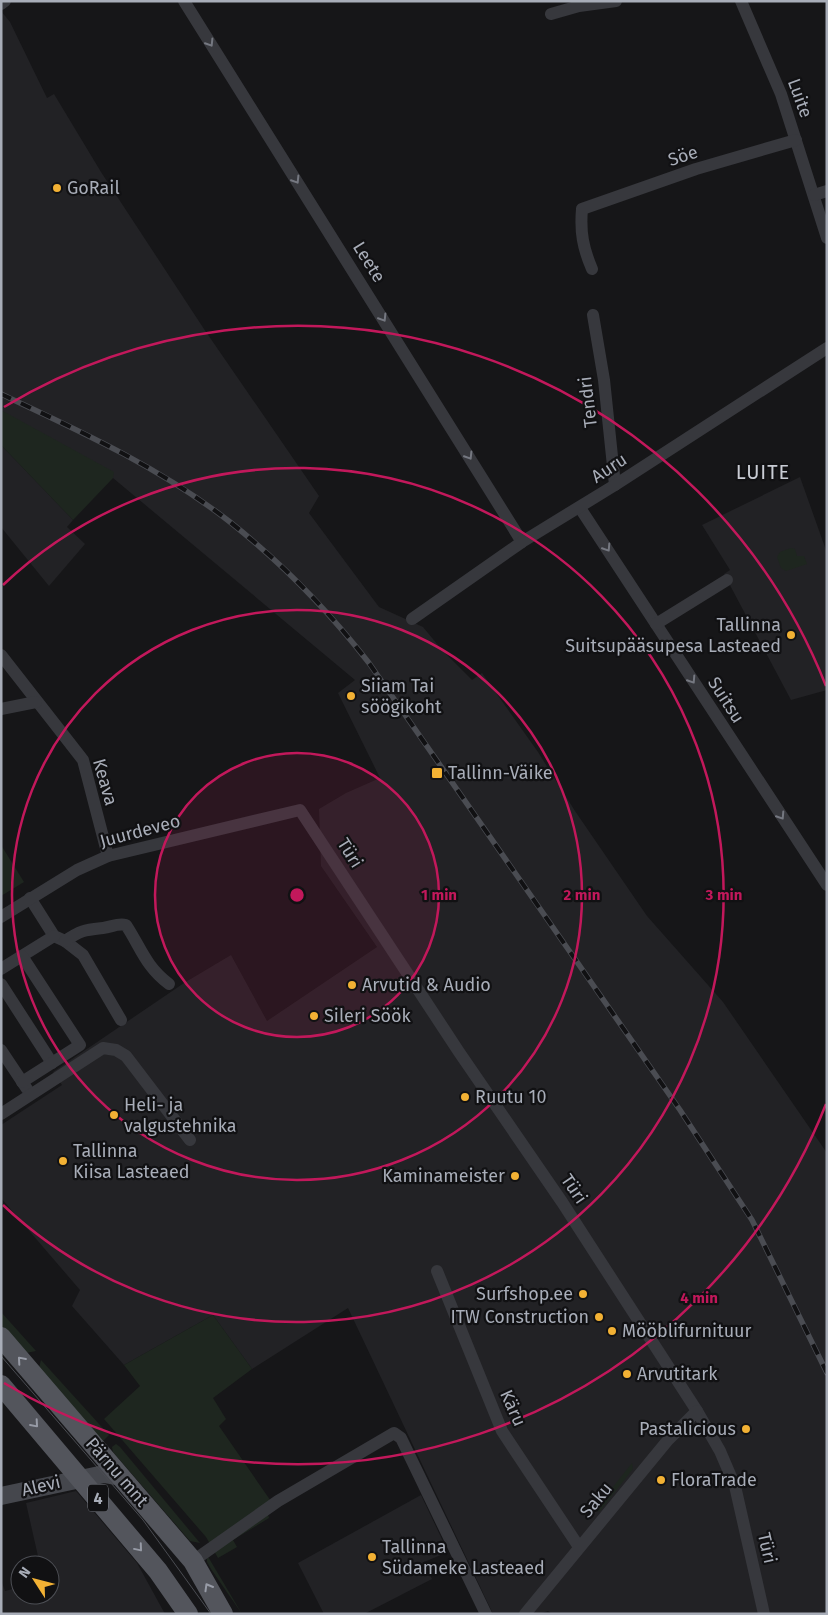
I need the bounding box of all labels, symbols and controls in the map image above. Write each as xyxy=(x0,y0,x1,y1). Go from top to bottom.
one-way arrow xyxy=(203,37,213,46)
street label: Luite xyxy=(783,75,817,121)
street label: Söe xyxy=(665,141,701,171)
one-way arrow xyxy=(290,175,300,184)
place label: GoRail xyxy=(67,177,120,199)
marker: GoRail xyxy=(51,182,63,194)
street label: Leete xyxy=(348,237,390,287)
one-way arrow xyxy=(376,312,386,321)
street label: Tendri xyxy=(574,375,602,429)
street label: Auru xyxy=(587,448,631,488)
one-way arrow xyxy=(462,450,472,459)
district label: LUITE xyxy=(736,460,790,484)
one-way arrow xyxy=(600,543,610,552)
place label: Tallinna Suitsupääsupesa Lasteaed xyxy=(565,614,781,657)
marker: Tallinna Suitsupääsupesa Lasteaed xyxy=(785,629,797,641)
street label: Suitsu xyxy=(703,673,749,727)
one-way arrow xyxy=(685,674,695,683)
place label: Siiam Tai söögikoht xyxy=(361,675,442,718)
marker: Siiam Tai söögikoht xyxy=(345,690,357,702)
street label: Keava xyxy=(88,756,122,808)
place label: Tallinn-Väike xyxy=(448,762,553,784)
marker: Tallinn-Väike xyxy=(430,766,444,780)
street label: Juurdeveo xyxy=(97,810,183,852)
one-way arrow xyxy=(775,810,784,819)
street label: Türi xyxy=(332,834,368,872)
centre of rings xyxy=(288,886,306,904)
text: 1 min xyxy=(421,886,457,904)
text: 2 min xyxy=(564,886,600,904)
text: 3 min xyxy=(705,886,742,904)
place label: Arvutid & Audio xyxy=(362,974,491,996)
marker: Arvutid & Audio xyxy=(346,979,358,991)
place label: Sileri Söök xyxy=(324,1005,412,1027)
marker: Sileri Söök xyxy=(308,1010,320,1022)
place label: Ruutu 10 xyxy=(475,1086,546,1108)
marker: Ruutu 10 xyxy=(459,1091,471,1103)
place label: Heli- ja valgustehnika xyxy=(124,1094,236,1137)
marker: Heli- ja valgustehnika xyxy=(108,1109,120,1121)
place label: Tallinna Kiisa Lasteaed xyxy=(73,1140,190,1183)
marker: Tallinna Kiisa Lasteaed xyxy=(57,1155,69,1167)
place label: Kaminameister xyxy=(382,1165,505,1187)
marker: Kaminameister xyxy=(509,1170,521,1182)
street label: Türi xyxy=(556,1170,592,1208)
place label: Surfshop.ee xyxy=(476,1283,573,1305)
marker: Surfshop.ee xyxy=(577,1288,589,1300)
text: 4 min xyxy=(680,1289,718,1307)
place label: ITW Construction xyxy=(450,1306,589,1328)
marker: ITW Construction xyxy=(593,1311,605,1323)
place label: Mööblifurnituur xyxy=(622,1320,752,1342)
marker: Mööblifurnituur xyxy=(606,1325,618,1337)
one-way arrow xyxy=(17,1356,26,1365)
place label: Arvutitark xyxy=(637,1363,718,1385)
marker: Arvutitark xyxy=(621,1368,633,1380)
street label: Käru xyxy=(495,1386,531,1430)
one-way arrow xyxy=(29,1418,38,1427)
place label: Pastalicious xyxy=(639,1418,736,1440)
marker: Pastalicious xyxy=(740,1423,752,1435)
street label: Pärnu mnt xyxy=(81,1433,153,1511)
place label: FloraTrade xyxy=(671,1469,757,1491)
street label: Alevi xyxy=(19,1471,63,1501)
marker: FloraTrade xyxy=(655,1474,667,1486)
street label: Saku xyxy=(575,1478,617,1522)
road number: 4 xyxy=(88,1485,108,1512)
street label: Türi xyxy=(753,1530,781,1566)
place label: Tallinna Südameke Lasteaed xyxy=(382,1536,545,1579)
one-way arrow xyxy=(134,1542,142,1551)
marker: Tallinna Südameke Lasteaed xyxy=(366,1551,378,1563)
north arrow xyxy=(10,1555,60,1605)
text: N xyxy=(15,1564,34,1581)
one-way arrow xyxy=(204,1584,214,1593)

